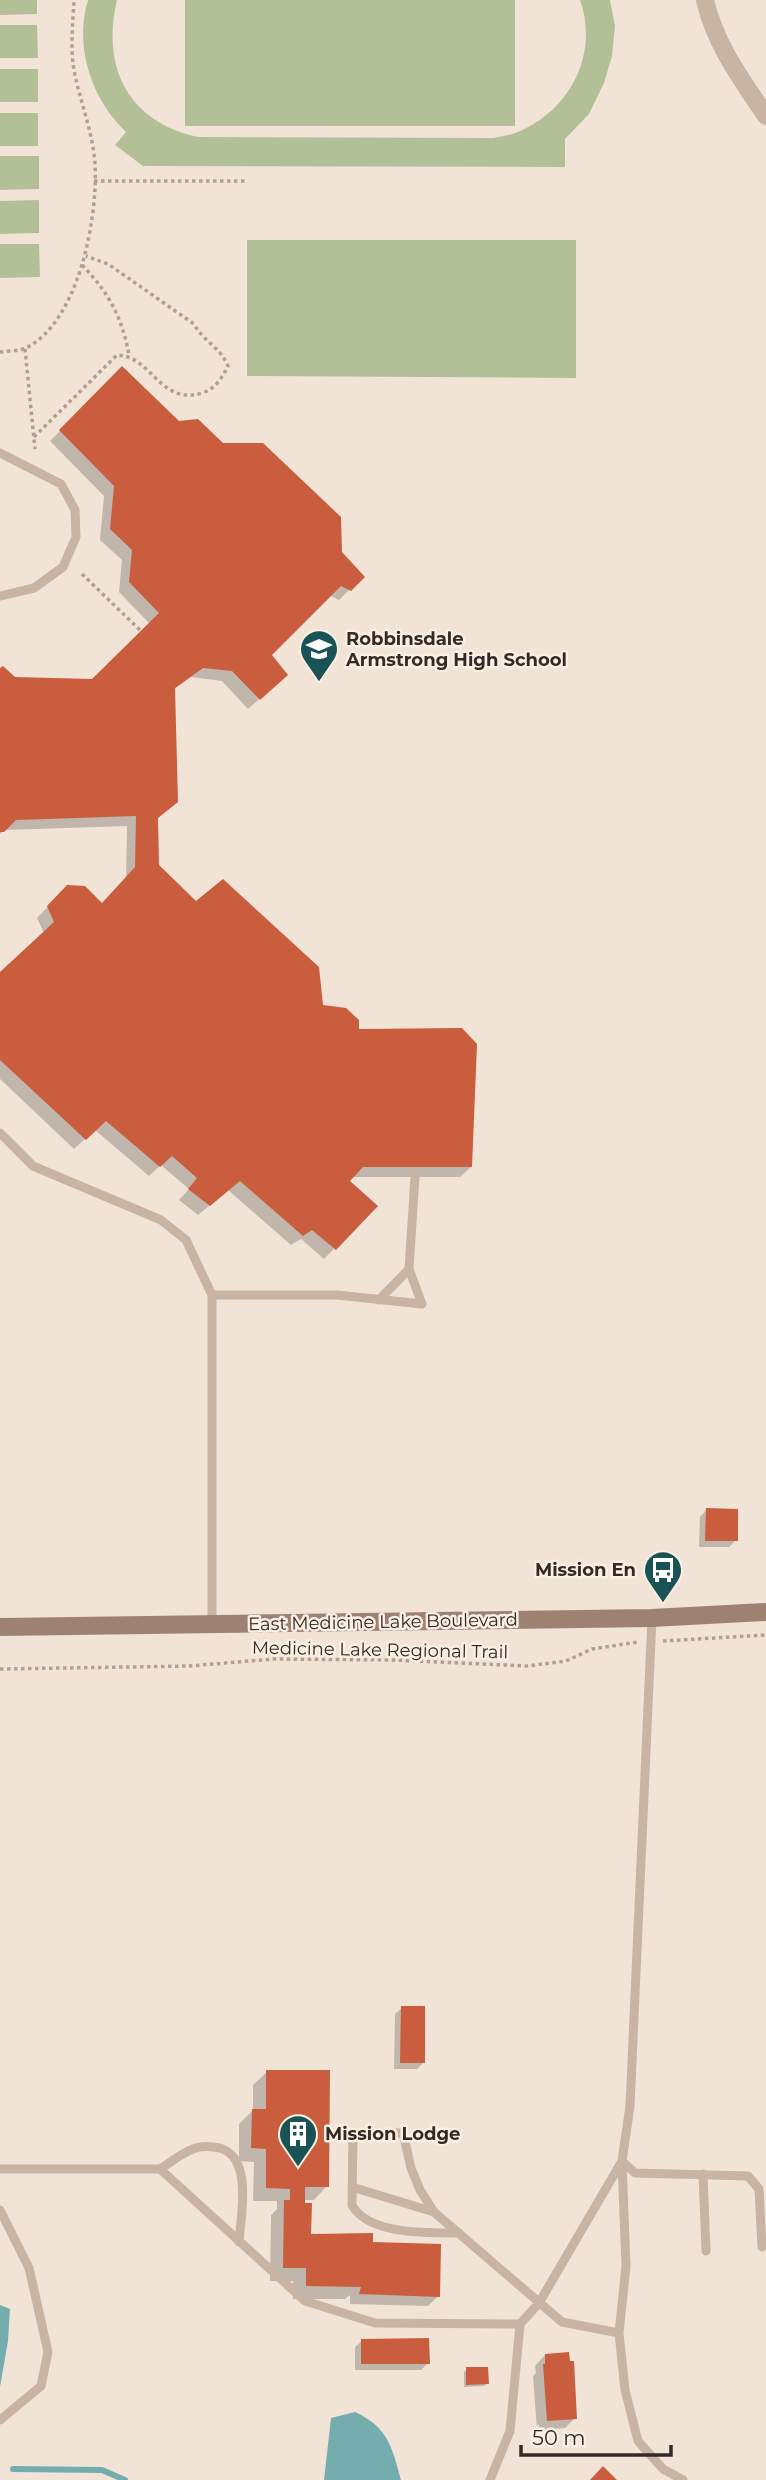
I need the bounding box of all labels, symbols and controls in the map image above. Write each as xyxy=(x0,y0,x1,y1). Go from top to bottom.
school or university icon: Robbinsdale Armstrong High School xyxy=(298,628,340,683)
place label: Robbinsdale Armstrong High School xyxy=(345,628,567,671)
bus stop icon: Mission En xyxy=(642,1549,684,1604)
place label: Mission En xyxy=(535,1559,636,1581)
street label: East Medicine Lake Boulevard xyxy=(248,1609,518,1635)
street label: Medicine Lake Regional Trail xyxy=(252,1637,508,1663)
building icon: Mission Lodge xyxy=(277,2113,319,2168)
place label: Mission Lodge xyxy=(325,2123,460,2145)
scale bar xyxy=(521,2414,672,2458)
text: 50 m xyxy=(532,2425,586,2450)

